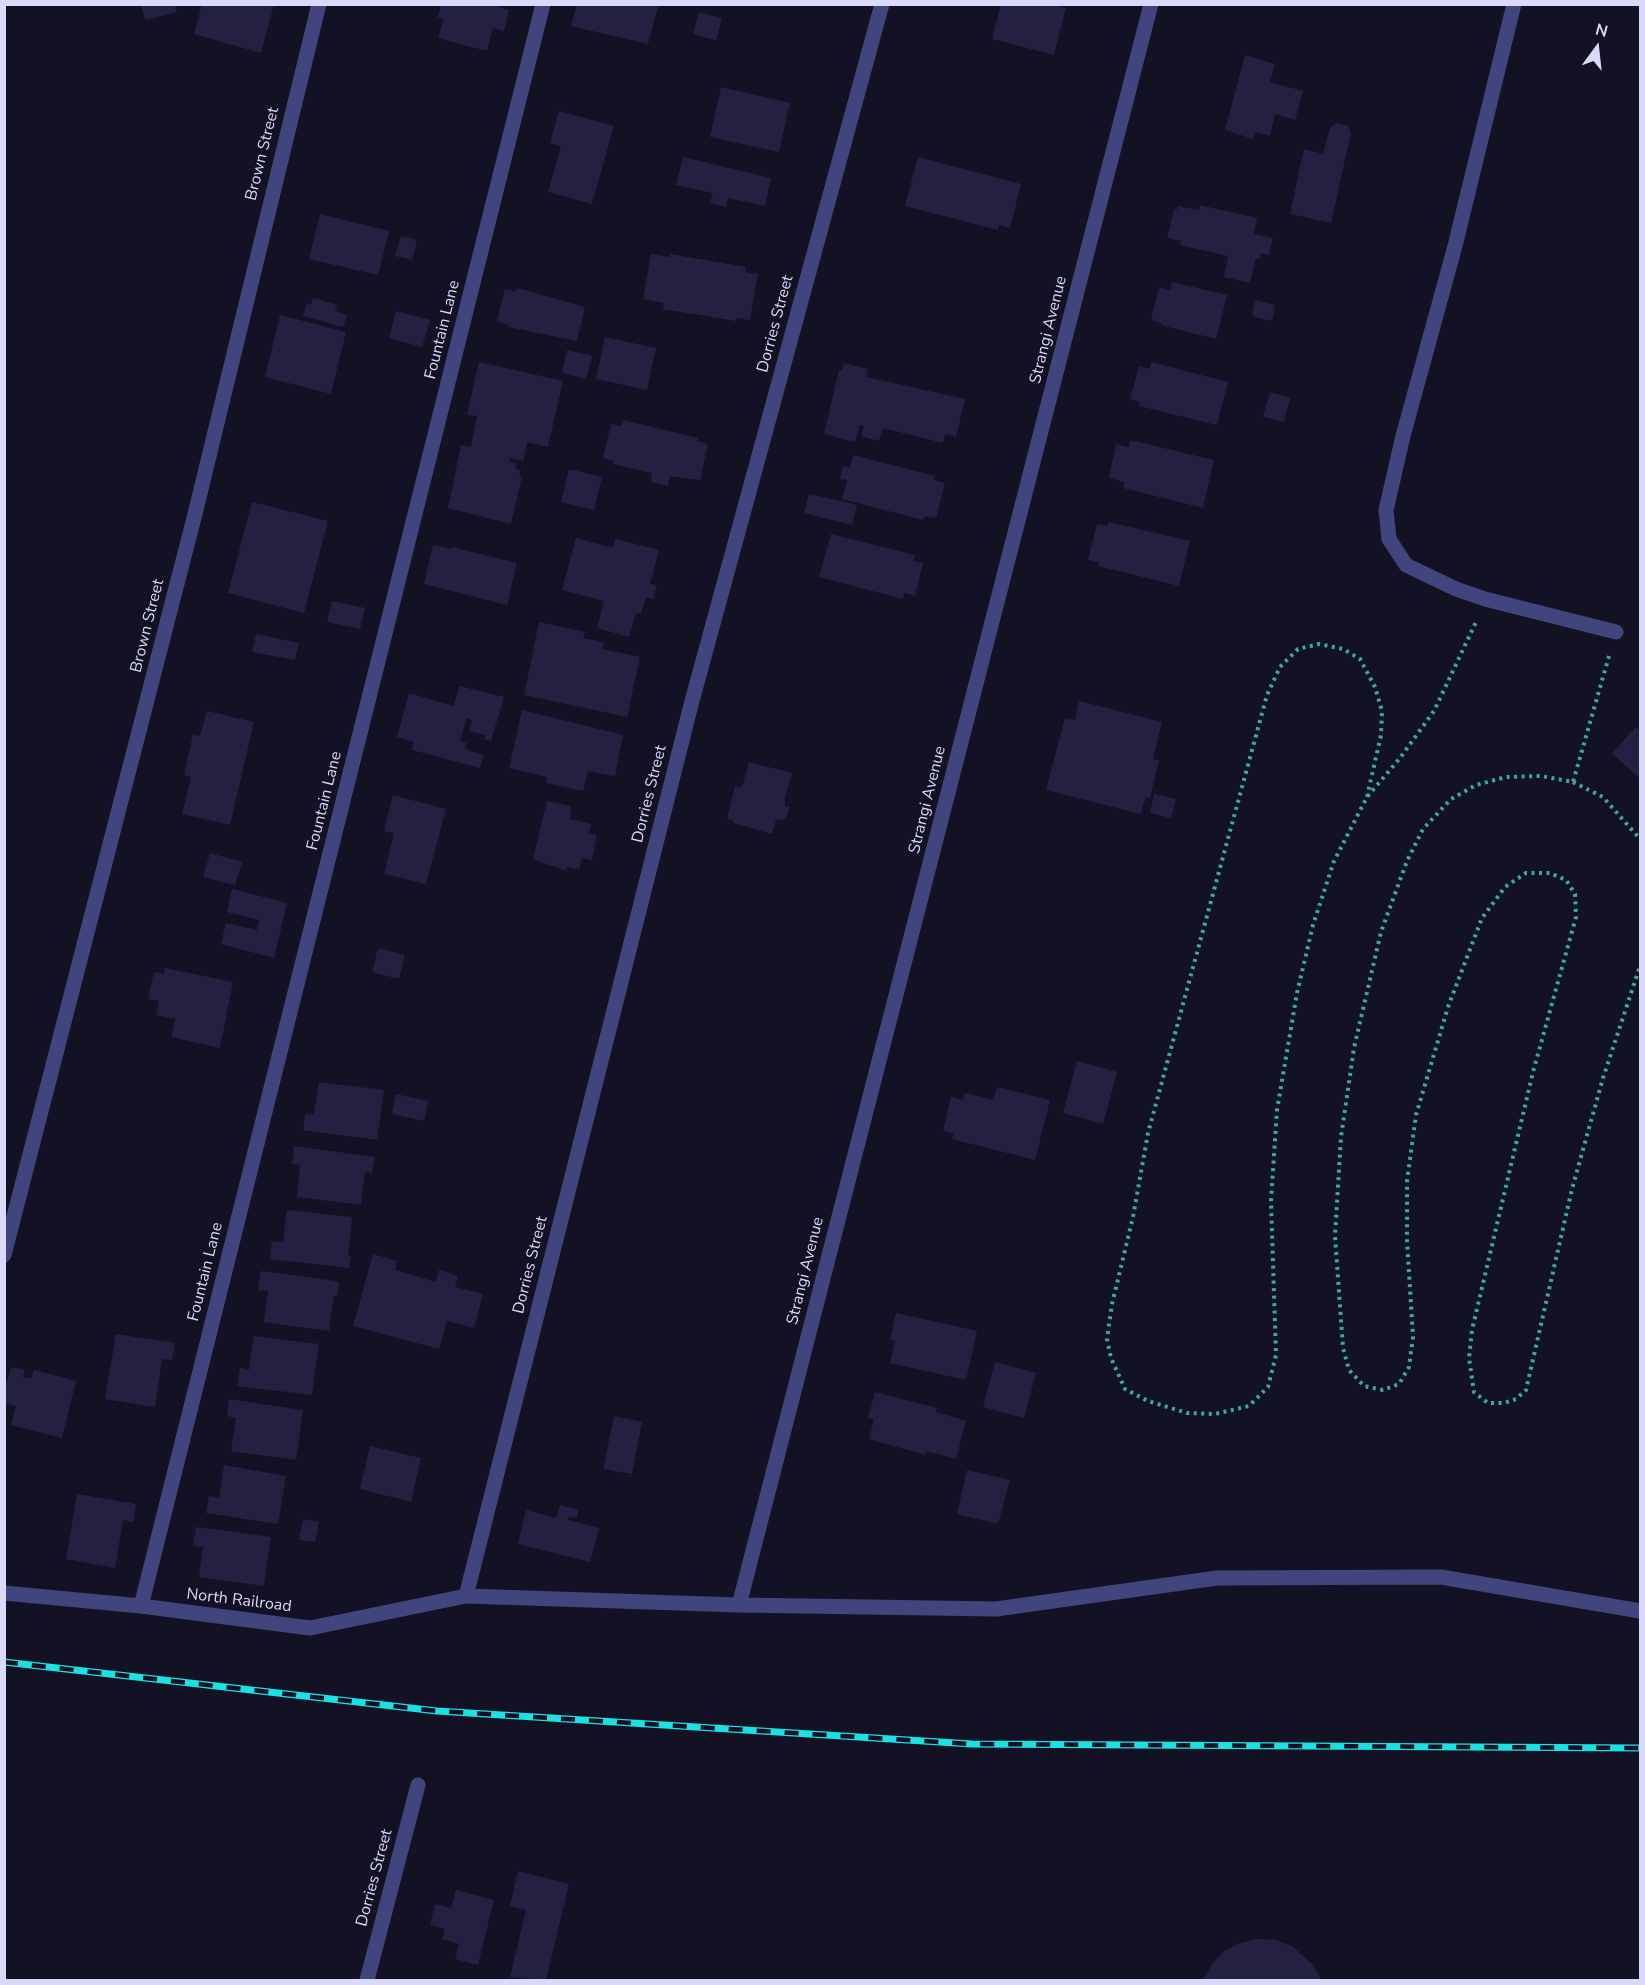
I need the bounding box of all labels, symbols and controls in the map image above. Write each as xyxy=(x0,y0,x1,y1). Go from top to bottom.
north arrow xyxy=(1567,18,1627,78)
text: N xyxy=(1593,18,1610,43)
street label: Brown Street xyxy=(242,105,284,203)
street label: Dorries Street xyxy=(754,273,798,375)
street label: Strangi Avenue xyxy=(1026,274,1072,386)
street label: Fountain Lane xyxy=(421,279,465,381)
street label: Brown Street xyxy=(127,577,169,675)
street label: Dorries Street xyxy=(629,743,671,845)
street label: Strangi Avenue xyxy=(905,744,951,856)
street label: Fountain Lane xyxy=(303,750,347,852)
street label: Dorries Street xyxy=(510,1214,552,1316)
street label: Strangi Avenue xyxy=(783,1215,829,1327)
street label: Fountain Lane xyxy=(184,1221,228,1323)
street label: North Railroad xyxy=(185,1585,293,1617)
street label: Dorries Street xyxy=(353,1827,397,1929)

